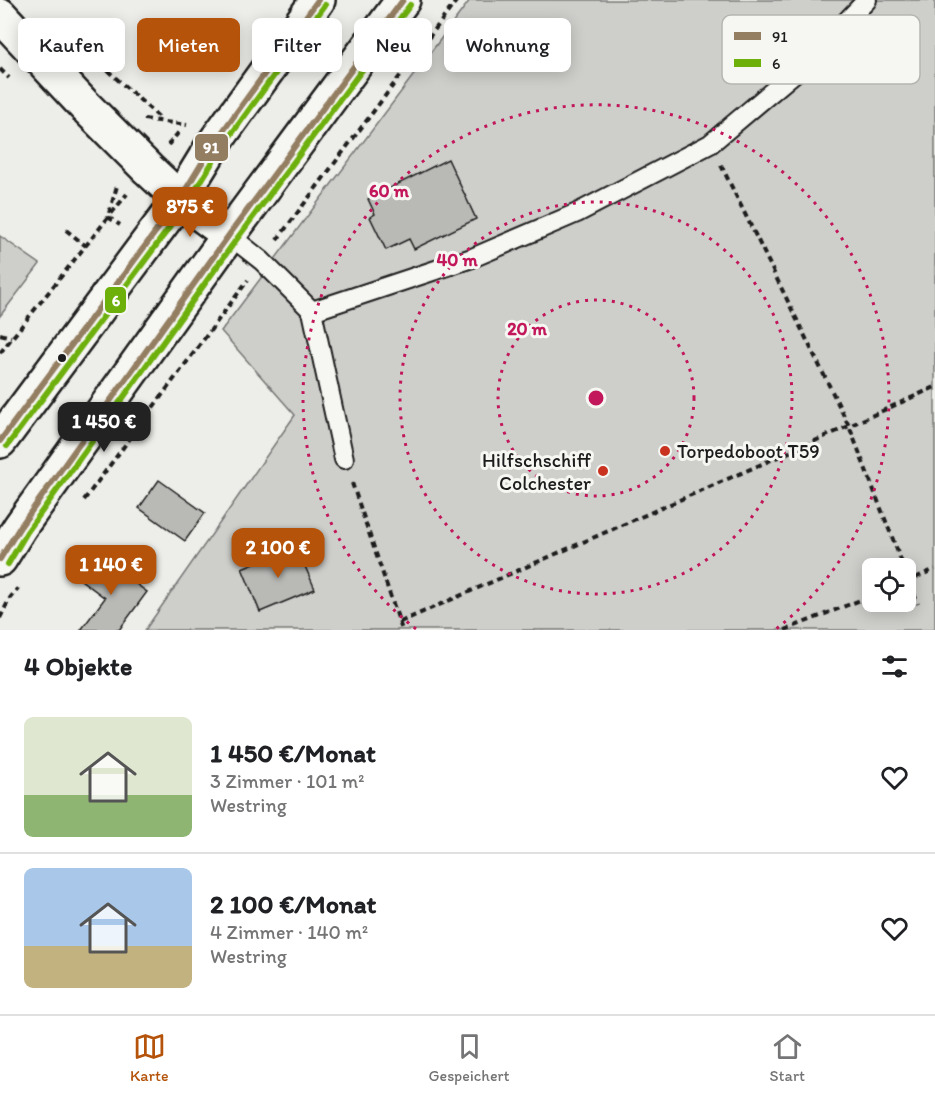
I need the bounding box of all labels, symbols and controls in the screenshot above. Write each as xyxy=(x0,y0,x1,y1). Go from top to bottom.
legend xyxy=(722,15,920,84)
chip: Kaufen xyxy=(18,18,125,72)
chip: Mieten xyxy=(137,18,240,72)
chip: Filter xyxy=(252,18,342,72)
chip: Neu xyxy=(354,18,432,72)
chip: Wohnung xyxy=(444,18,571,72)
text: 91 xyxy=(772,27,788,46)
text: 6 xyxy=(772,54,780,73)
line badge: 91 xyxy=(194,133,229,162)
text: 91 xyxy=(203,138,219,157)
text: 60 m xyxy=(369,180,410,202)
pin: 875 € xyxy=(148,187,232,238)
text: 875 € xyxy=(166,194,214,218)
text: 40 m xyxy=(436,249,478,271)
line badge: 6 xyxy=(104,286,127,314)
text: 6 xyxy=(112,291,121,310)
text: 20 m xyxy=(507,318,548,340)
unlabelled marker xyxy=(56,352,68,364)
centre of rings xyxy=(586,388,606,408)
pin: 1 450 € xyxy=(49,402,159,453)
text: 1 450 € xyxy=(72,409,136,433)
place label: Torpedoboot T59 xyxy=(677,439,820,463)
marker: Torpedoboot T59 xyxy=(658,444,672,458)
place label: Hilfschschiff Colchester xyxy=(482,448,591,495)
marker: Hilfschschiff Colchester xyxy=(596,464,610,478)
pin: 2 100 € xyxy=(223,528,333,579)
text: 2 100 € xyxy=(246,535,310,559)
pin: 1 140 € xyxy=(56,545,166,596)
text: 1 140 € xyxy=(79,552,143,576)
map controls xyxy=(862,558,916,612)
button: locate xyxy=(862,558,916,612)
text: 4 Objekte xyxy=(24,650,132,682)
icon: filters xyxy=(878,650,911,683)
text: 1 450 €/Monat xyxy=(210,737,376,769)
icon: home xyxy=(72,741,144,813)
icon: heart xyxy=(878,761,911,794)
text: 3 Zimmer · 101 m² xyxy=(210,769,365,793)
text: Westring xyxy=(210,793,287,817)
text: 2 100 €/Monat xyxy=(210,888,376,920)
icon: home xyxy=(72,892,144,964)
icon: heart xyxy=(878,912,911,945)
text: 4 Zimmer · 140 m² xyxy=(210,920,368,944)
text: Westring xyxy=(210,944,287,968)
tab: Karte xyxy=(130,1030,168,1085)
tab: Gespeichert xyxy=(428,1030,510,1085)
tab: Start xyxy=(770,1030,805,1085)

